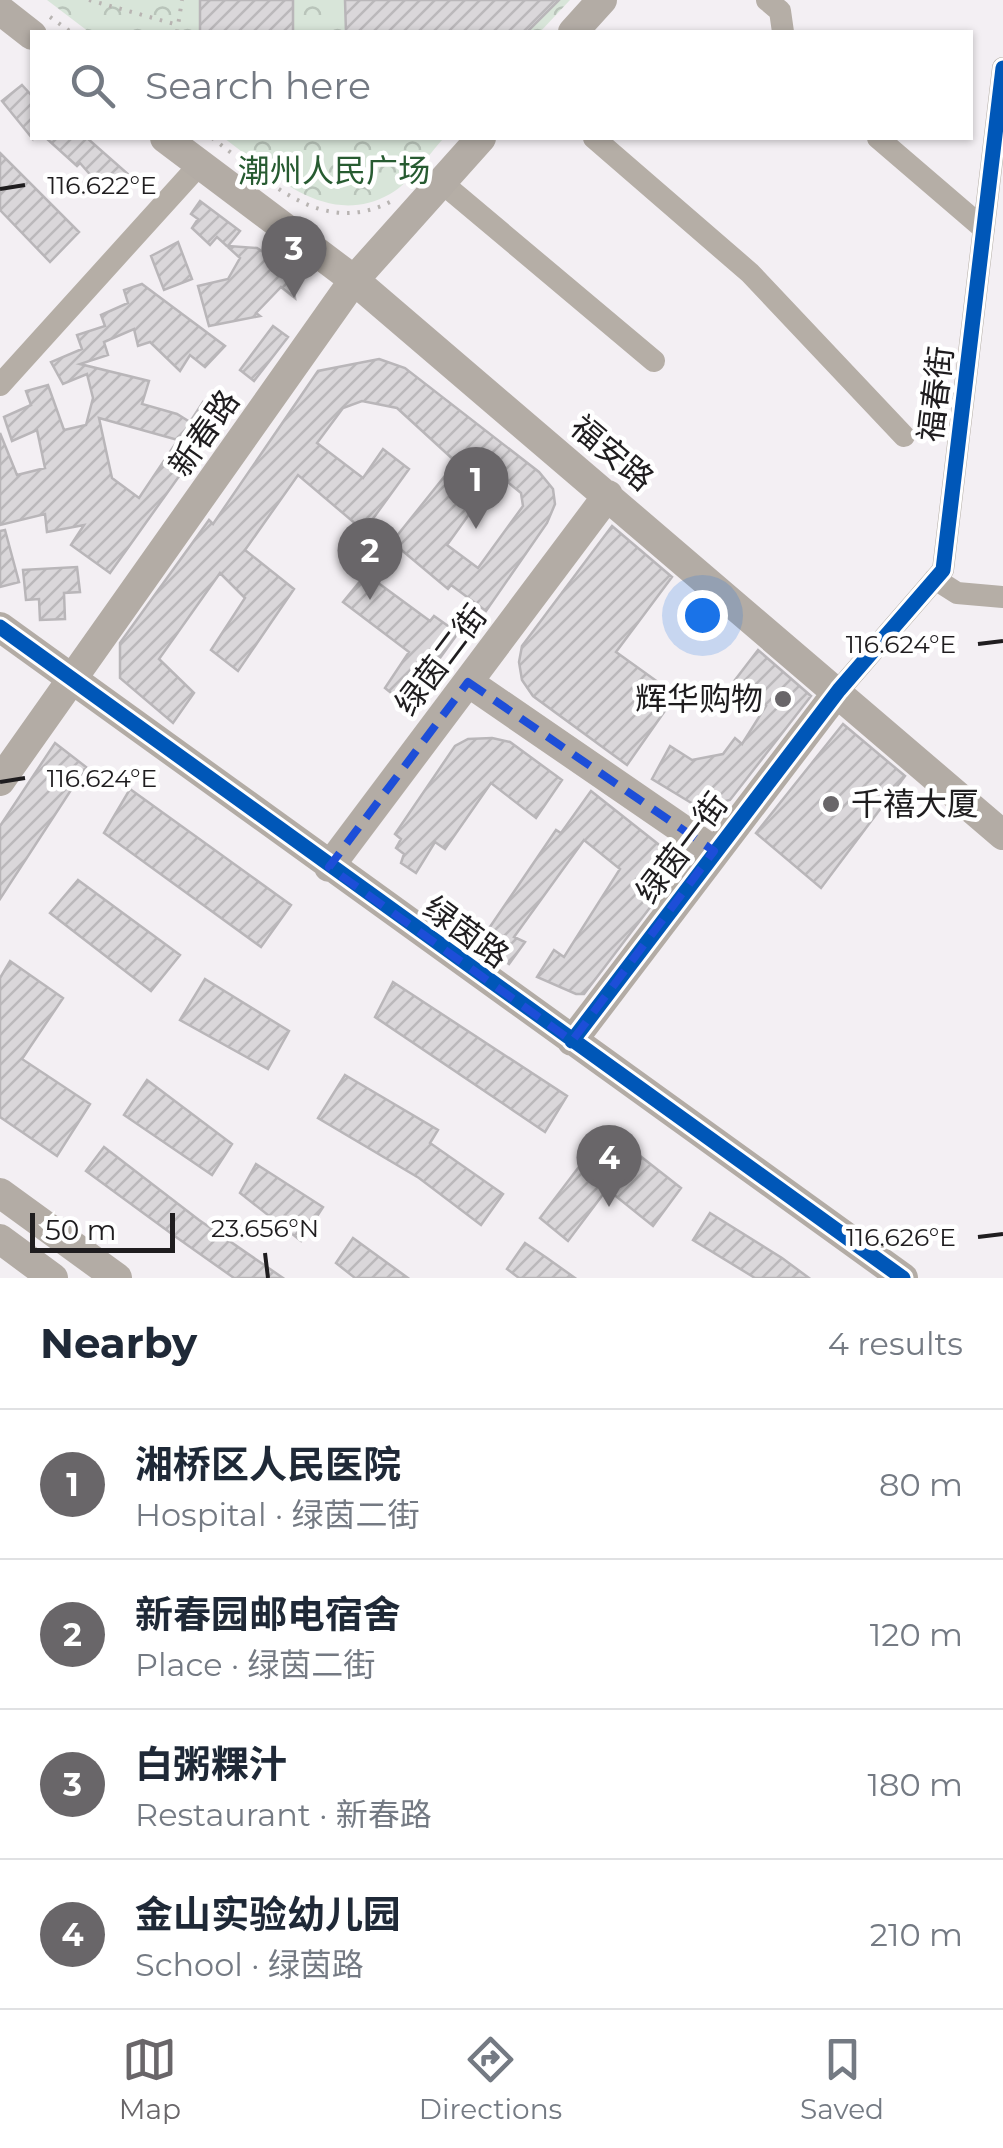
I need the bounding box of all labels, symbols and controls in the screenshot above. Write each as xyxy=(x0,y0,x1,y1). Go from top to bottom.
search box xyxy=(30,30,973,140)
icon: search xyxy=(65,58,120,113)
text: Search here xyxy=(145,62,371,109)
park label: 潮州人民广场 xyxy=(238,151,430,190)
text: 116.622°E xyxy=(47,170,157,200)
pin: 3 xyxy=(262,216,326,298)
street label: 福春街 xyxy=(910,344,961,444)
street label: 新春路 xyxy=(160,382,247,483)
street label: 福安路 xyxy=(563,407,662,498)
pin: 1 xyxy=(444,446,508,529)
pin: 2 xyxy=(338,518,402,600)
your location xyxy=(677,590,728,641)
street label: 绿茵二街 xyxy=(387,597,495,723)
text: 116.624°E xyxy=(846,629,956,659)
place label: 辉华购物 xyxy=(635,679,763,718)
marker: 辉华购物 xyxy=(772,688,794,710)
text: 116.624°E xyxy=(47,763,157,793)
place label: 千禧大厦 xyxy=(851,784,979,823)
street label: 绿茵一街 xyxy=(628,785,736,911)
marker: 千禧大厦 xyxy=(820,793,842,815)
street label: 绿茵路 xyxy=(416,888,517,976)
pin: 4 xyxy=(576,1124,642,1207)
scale bar xyxy=(30,1208,175,1252)
text: 50 m xyxy=(45,1213,116,1247)
text: 23.656°N xyxy=(211,1213,319,1243)
text: 116.626°E xyxy=(846,1222,956,1252)
text: Nearby xyxy=(40,1317,197,1369)
text: 4 results xyxy=(828,1324,963,1363)
text: 湘桥区人民医院 xyxy=(135,1441,401,1488)
text: 1 xyxy=(66,1465,79,1504)
text: 80 m xyxy=(879,1465,963,1504)
text: Hospital · 绿茵二街 xyxy=(135,1495,419,1534)
text: 新春园邮电宿舍 xyxy=(135,1591,401,1638)
text: 2 xyxy=(63,1615,82,1654)
text: 120 m xyxy=(870,1615,963,1654)
text: Place · 绿茵二街 xyxy=(135,1645,375,1684)
text: 白粥粿汁 xyxy=(135,1741,287,1788)
text: 3 xyxy=(63,1765,82,1804)
text: 180 m xyxy=(868,1765,963,1804)
text: Restaurant · 新春路 xyxy=(135,1795,432,1834)
text: 金山实验幼儿园 xyxy=(135,1891,401,1938)
text: 4 xyxy=(61,1915,84,1954)
text: 210 m xyxy=(870,1915,963,1954)
text: School · 绿茵路 xyxy=(135,1945,364,1984)
tab: Map xyxy=(119,2032,181,2126)
tab: Directions xyxy=(419,2032,562,2126)
tab: Saved xyxy=(800,2032,884,2126)

